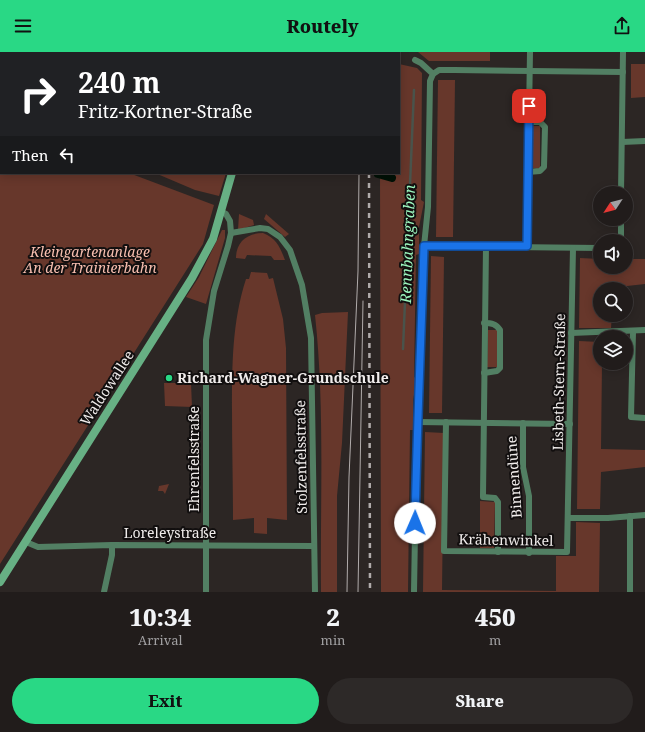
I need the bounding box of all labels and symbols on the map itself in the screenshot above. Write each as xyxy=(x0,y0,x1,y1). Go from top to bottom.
pin xyxy=(512,89,546,123)
water label: Rennbahngraben xyxy=(395,184,419,305)
north arrow xyxy=(593,186,633,226)
park label: Kleingartenanlage An der Trainierbahn xyxy=(22,242,157,277)
street label: Lisbeth-Stern-Straße xyxy=(548,313,569,451)
street label: Waldowallee xyxy=(75,346,138,429)
place label: Richard-Wagner-Grundschule xyxy=(177,368,389,387)
marker: Richard-Wagner-Grundschule xyxy=(164,373,174,383)
street label: Stolzenfelsstraße xyxy=(290,400,311,514)
street label: Ehrenfelsstraße xyxy=(184,406,203,512)
street label: Binnendüne xyxy=(501,435,526,519)
position arrow xyxy=(394,502,436,544)
street label: Loreleystraße xyxy=(124,523,216,542)
street label: Krähenwinkel xyxy=(458,529,554,550)

